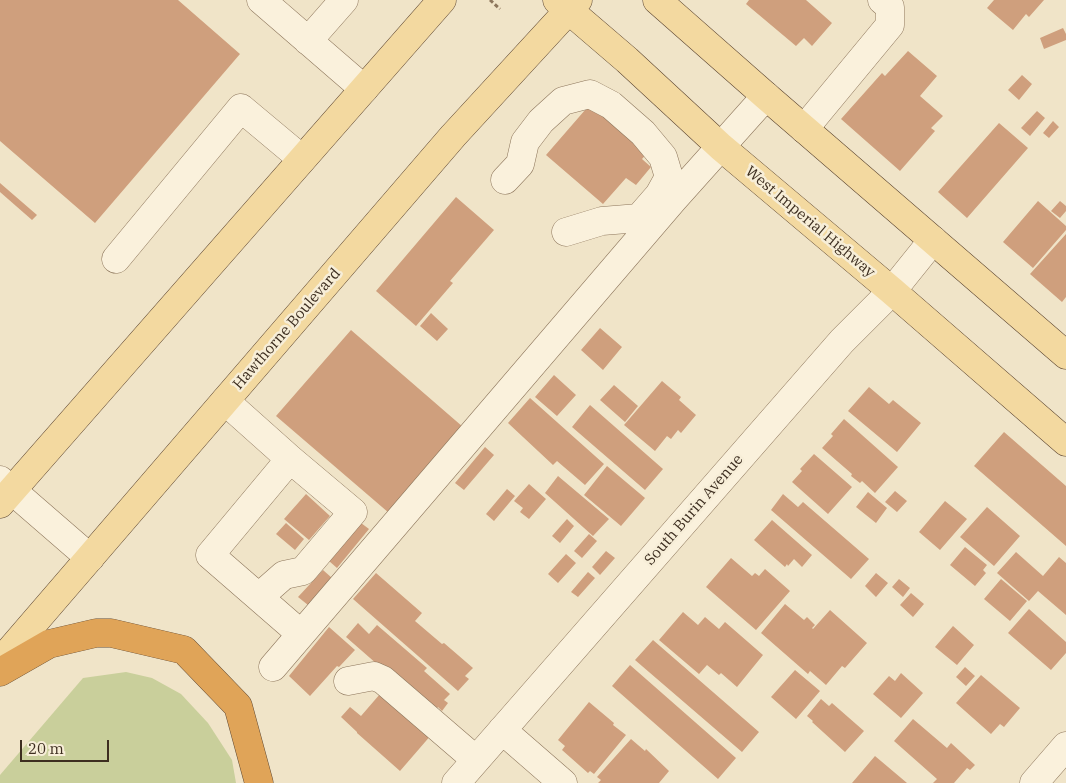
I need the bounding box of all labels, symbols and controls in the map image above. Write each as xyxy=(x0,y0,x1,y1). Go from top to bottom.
street label: West Imperial Highway xyxy=(741,162,879,282)
street label: Hawthorne Boulevard xyxy=(230,265,344,393)
street label: South Burin Avenue xyxy=(641,451,747,569)
scale bar xyxy=(22,730,111,762)
text: 20 m xyxy=(28,739,64,758)

